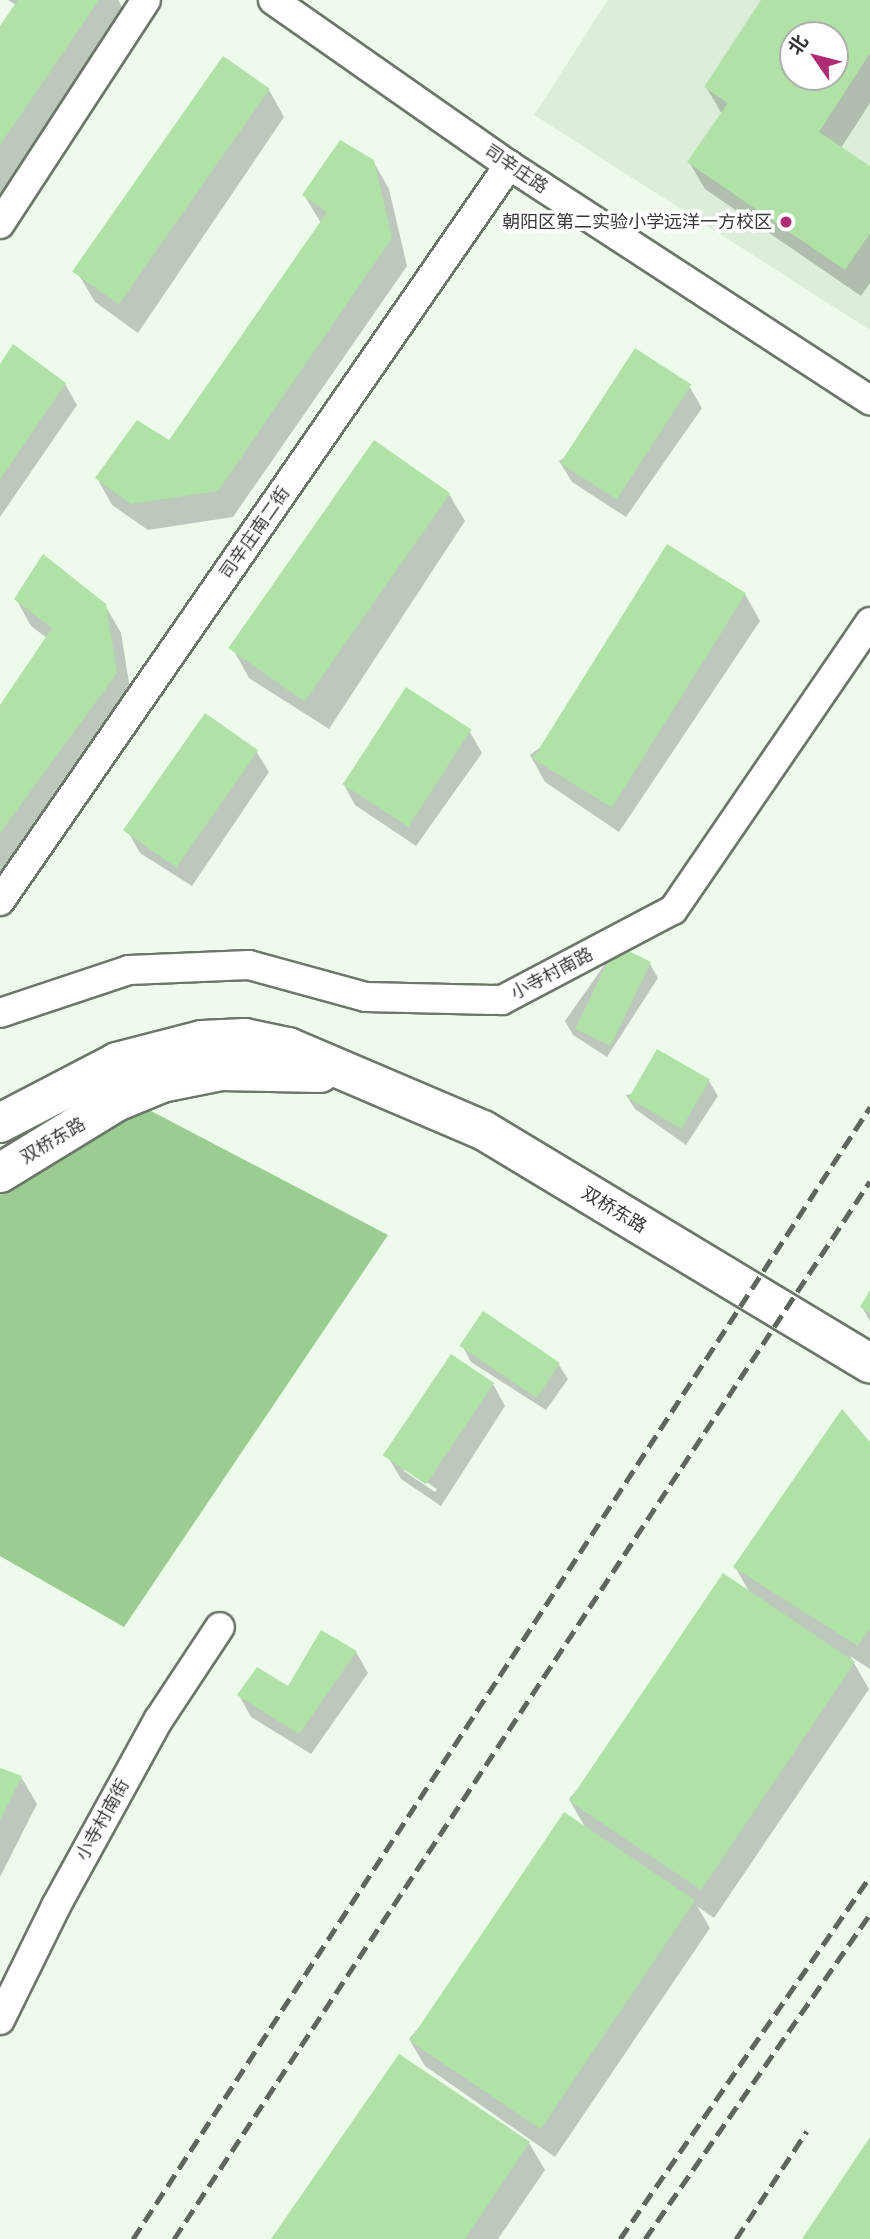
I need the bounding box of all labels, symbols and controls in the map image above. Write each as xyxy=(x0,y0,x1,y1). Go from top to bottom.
north arrow xyxy=(779,21,849,91)
text: 北 xyxy=(783,30,813,59)
street label: 司辛庄路 xyxy=(480,140,552,198)
place label: 朝阳区第二实验小学远洋一方校区 xyxy=(502,211,772,233)
marker: 朝阳区第二实验小学远洋一方校区 xyxy=(778,214,794,230)
street label: 司辛庄南二街 xyxy=(215,483,295,583)
street label: 小寺村南路 xyxy=(507,943,597,1005)
street label: 双桥东路 xyxy=(17,1113,89,1169)
street label: 双桥东路 xyxy=(578,1182,650,1238)
street label: 小寺村南街 xyxy=(72,1775,134,1865)

